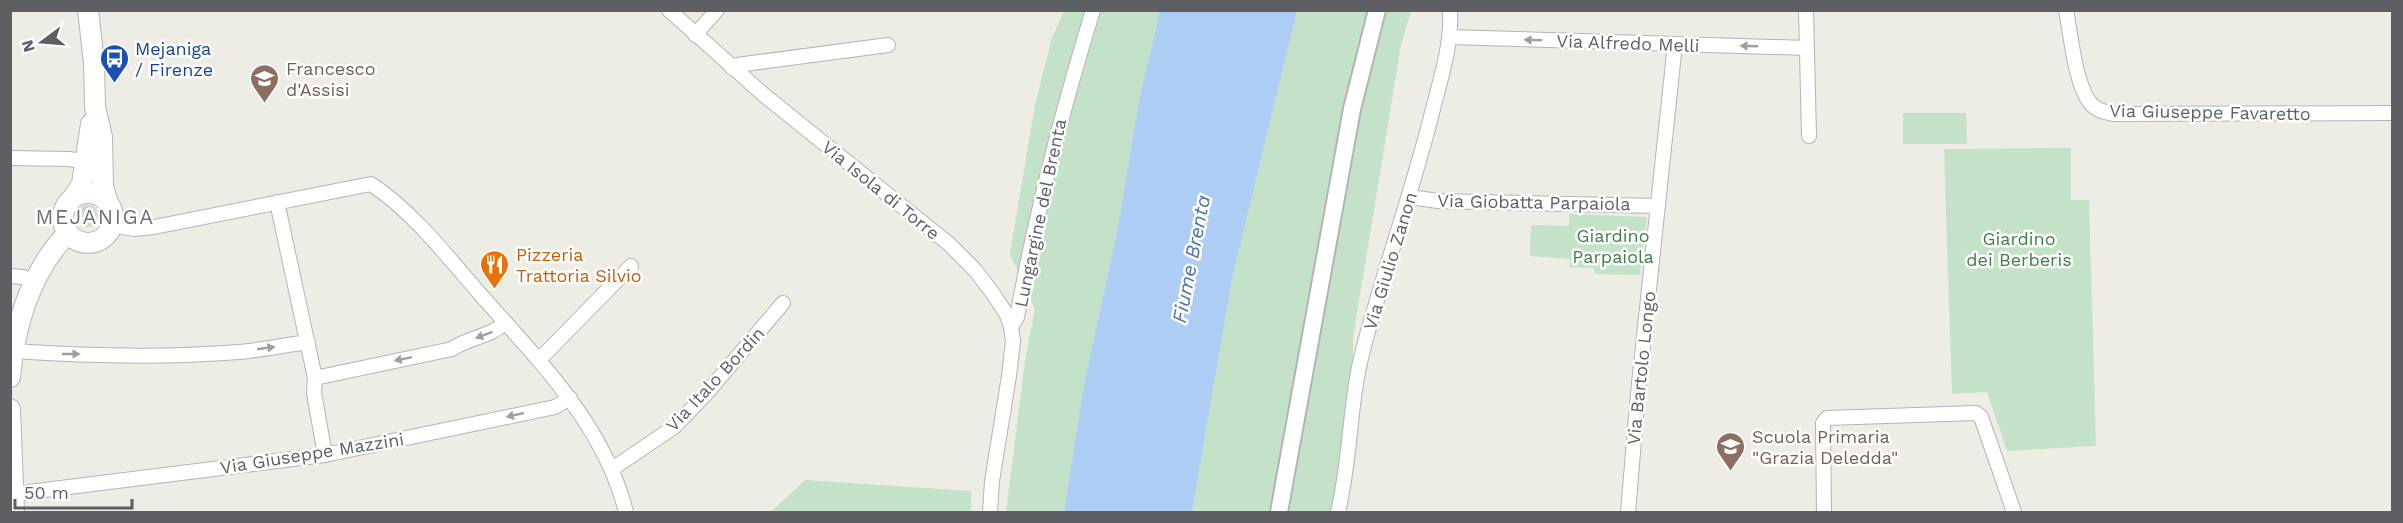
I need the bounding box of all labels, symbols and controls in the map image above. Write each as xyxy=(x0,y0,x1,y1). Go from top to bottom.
north arrow xyxy=(12,12,72,72)
street label: Via Alfredo Melli xyxy=(1556,30,1700,56)
one-way arrow xyxy=(1523,36,1542,45)
text: N xyxy=(17,38,39,54)
place label: Mejaniga / Firenze xyxy=(135,38,213,80)
bus stop icon: Mejaniga / Firenze xyxy=(98,42,130,84)
one-way arrow xyxy=(1739,42,1758,51)
place label: Francesco d'Assisi xyxy=(286,58,376,100)
school or university icon: Francesco d'Assisi xyxy=(249,62,281,104)
street label: Via Giuseppe Favaretto xyxy=(2109,100,2311,124)
street label: Lungargine del Brenta xyxy=(1010,117,1070,309)
street label: Via Isola di Torre xyxy=(818,136,944,244)
street label: Via Giulio Zanon xyxy=(1359,189,1421,333)
street label: Via Giobatta Parpaiola xyxy=(1437,190,1631,214)
water label: Fiume Brenta xyxy=(1167,193,1215,325)
district label: MEJANIGA xyxy=(35,204,155,229)
park label: Giardino Parpaiola xyxy=(1572,225,1654,267)
park label: Giardino dei Berberis xyxy=(1966,228,2072,270)
place label: Pizzeria Trattoria Silvio xyxy=(516,244,642,286)
restaurant icon: Pizzeria Trattoria Silvio xyxy=(479,248,511,290)
street label: Via Bartolo Longo xyxy=(1622,290,1660,446)
street label: Via Italo Bordin xyxy=(661,323,769,435)
one-way arrow xyxy=(474,331,492,341)
one-way arrow xyxy=(256,343,275,352)
one-way arrow xyxy=(62,349,81,359)
one-way arrow xyxy=(394,355,413,364)
one-way arrow xyxy=(506,411,524,421)
place label: Scuola Primaria "Grazia Deledda" xyxy=(1752,426,1898,468)
street label: Via Giuseppe Mazzini xyxy=(219,428,405,478)
school or university icon: Scuola Primaria "Grazia Deledda" xyxy=(1715,430,1747,472)
scale bar xyxy=(15,472,132,510)
text: 50 m xyxy=(24,482,69,503)

